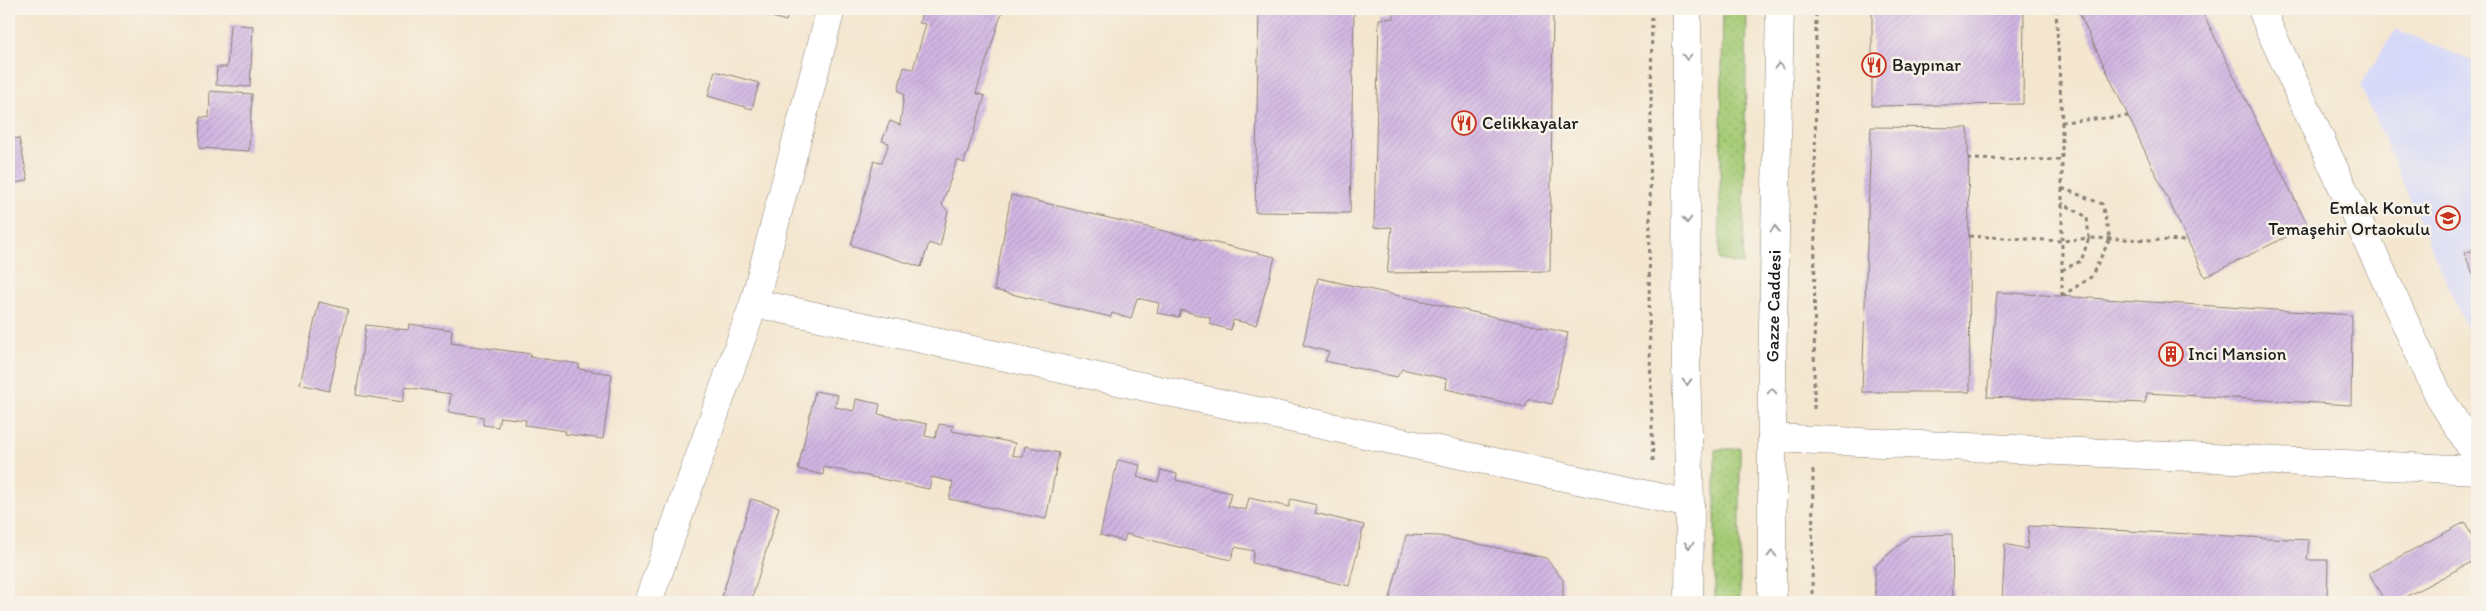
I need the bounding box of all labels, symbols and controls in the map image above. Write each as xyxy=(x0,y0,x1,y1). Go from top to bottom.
restaurant icon: Baypınar xyxy=(1861,52,1887,78)
one-way arrow xyxy=(1682,54,1692,62)
place label: Baypınar xyxy=(1892,54,1961,76)
one-way arrow xyxy=(1774,62,1784,70)
restaurant icon: Celikkayalar xyxy=(1451,110,1477,136)
place label: Celikkayalar xyxy=(1482,112,1579,134)
place label: Emlak Konut Temaşehir Ortaokulu xyxy=(2268,197,2430,240)
school or university icon: Emlak Konut Temaşehir Ortaokulu xyxy=(2435,205,2461,231)
one-way arrow xyxy=(1682,216,1692,224)
one-way arrow xyxy=(1770,224,1781,232)
street label: Gazze Caddesi xyxy=(1761,249,1786,363)
building icon: Inci Mansion xyxy=(2158,341,2184,367)
place label: Inci Mansion xyxy=(2188,343,2287,365)
one-way arrow xyxy=(1681,379,1692,387)
one-way arrow xyxy=(1767,387,1777,394)
one-way arrow xyxy=(1684,542,1694,549)
one-way arrow xyxy=(1767,549,1777,557)

